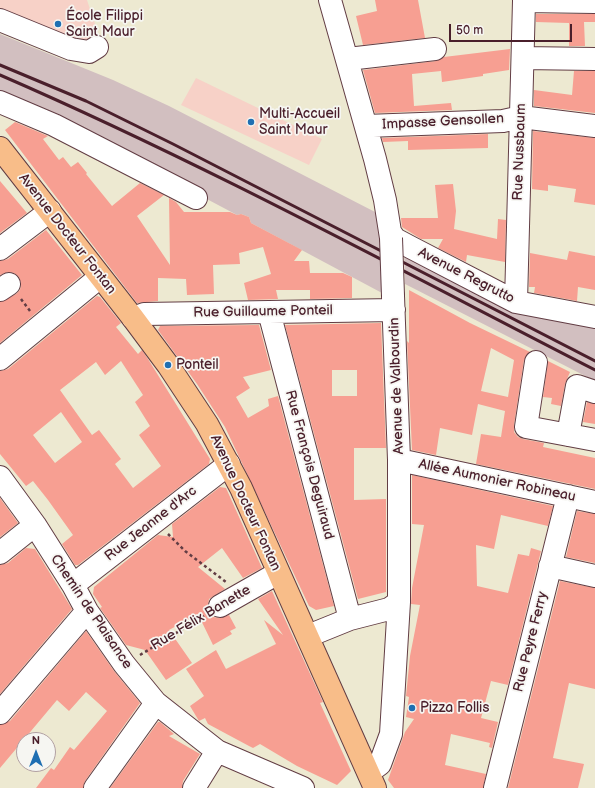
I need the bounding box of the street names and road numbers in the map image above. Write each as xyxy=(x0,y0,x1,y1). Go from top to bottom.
street label: Rue Nussbaum xyxy=(510,103,530,201)
street label: Impasse Gensollen xyxy=(382,110,504,134)
street label: Avenue Docteur Fontan xyxy=(15,170,119,298)
street label: Avenue Regrutto xyxy=(415,244,517,308)
street label: Rue Guillaume Ponteil xyxy=(193,302,333,322)
street label: Avenue de Valbourdin xyxy=(386,317,408,455)
street label: Rue François Deguiraud xyxy=(281,388,337,542)
street label: Avenue Docteur Fontan xyxy=(206,432,284,574)
street label: Allée Aumonier Robineau xyxy=(417,456,577,506)
street label: Rue Jeanne d'Arc xyxy=(102,483,200,565)
street label: Chemin de Plaisance xyxy=(47,552,135,672)
street label: Rue Félix Banette xyxy=(148,582,254,654)
street label: Rue Peyre Ferry xyxy=(510,590,552,694)

